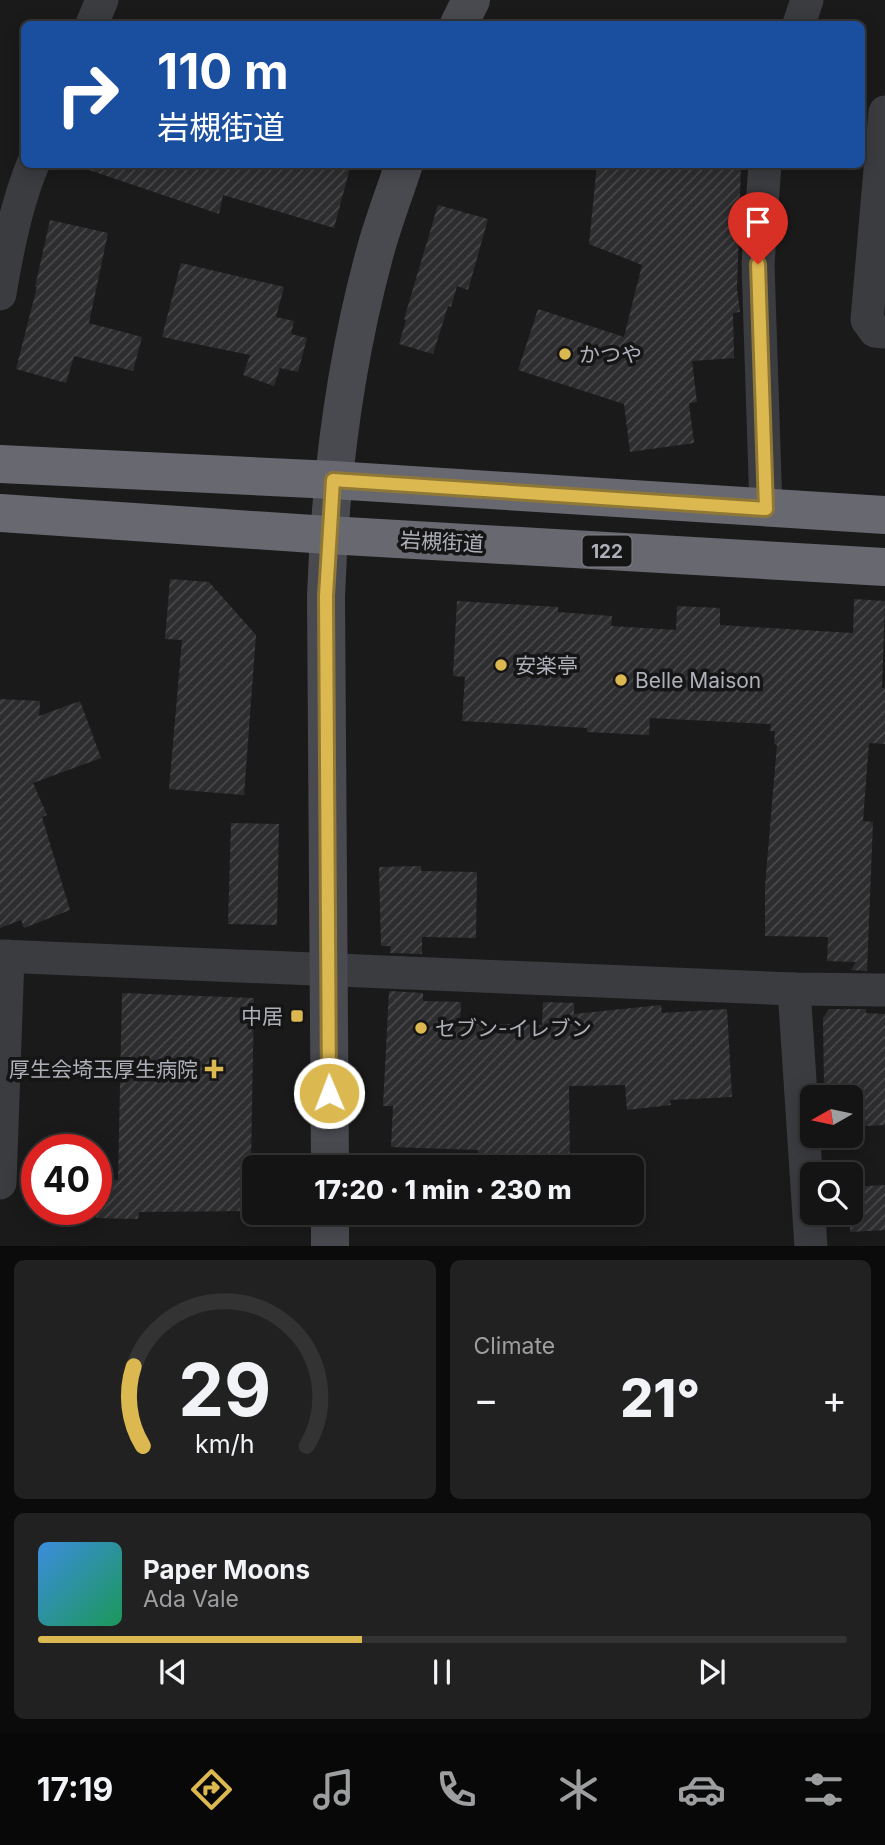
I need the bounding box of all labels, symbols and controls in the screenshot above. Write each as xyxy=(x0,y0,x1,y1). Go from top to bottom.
text: 110 m xyxy=(157,42,289,101)
icon: right xyxy=(42,49,133,140)
text: 岩槻街道 xyxy=(157,108,285,147)
pin xyxy=(728,192,788,264)
icon: arrive xyxy=(739,203,777,241)
place label: かつや xyxy=(579,342,642,367)
marker: かつや xyxy=(557,346,573,362)
street label: 岩槻街道 xyxy=(399,527,485,557)
road number: 122 xyxy=(582,536,632,566)
place label: 安楽亭 xyxy=(515,653,578,678)
marker: 安楽亭 xyxy=(493,657,509,673)
place label: Belle Maison xyxy=(635,668,761,693)
marker: Belle Maison xyxy=(613,672,629,688)
place label: 中居 xyxy=(241,1004,283,1029)
marker: 中居 xyxy=(289,1008,305,1024)
place label: セブン-イレブン xyxy=(435,1016,592,1041)
marker: セブン-イレブン xyxy=(413,1020,429,1036)
position arrow xyxy=(292,1056,366,1130)
place label: 厚生会埼玉厚生病院 xyxy=(9,1057,198,1082)
marker: 厚生会埼玉厚生病院 xyxy=(204,1059,224,1079)
north arrow xyxy=(800,1085,863,1148)
map controls xyxy=(800,1085,863,1225)
speed limit sign: 40 xyxy=(21,1134,112,1225)
button: search xyxy=(800,1162,863,1225)
text: 17:20 · 1 min · 230 m xyxy=(314,1174,572,1205)
text: Climate xyxy=(474,1332,555,1360)
text: 29 xyxy=(178,1345,271,1434)
text: 21° xyxy=(620,1367,700,1430)
text: − xyxy=(474,1376,499,1422)
text: + xyxy=(822,1376,847,1422)
text: km/h xyxy=(195,1428,254,1458)
text: Paper Moons xyxy=(143,1554,310,1585)
text: Ada Vale xyxy=(143,1585,239,1613)
icon: previous xyxy=(154,1653,192,1691)
icon: pause xyxy=(423,1653,461,1691)
icon: next xyxy=(693,1653,731,1691)
icon: directions xyxy=(187,1765,236,1814)
icon: music xyxy=(309,1765,358,1814)
icon: phone xyxy=(432,1765,481,1814)
icon: climate xyxy=(554,1765,603,1814)
icon: car xyxy=(677,1765,726,1814)
icon: filters xyxy=(799,1765,848,1814)
text: 17:19 xyxy=(37,1770,113,1809)

